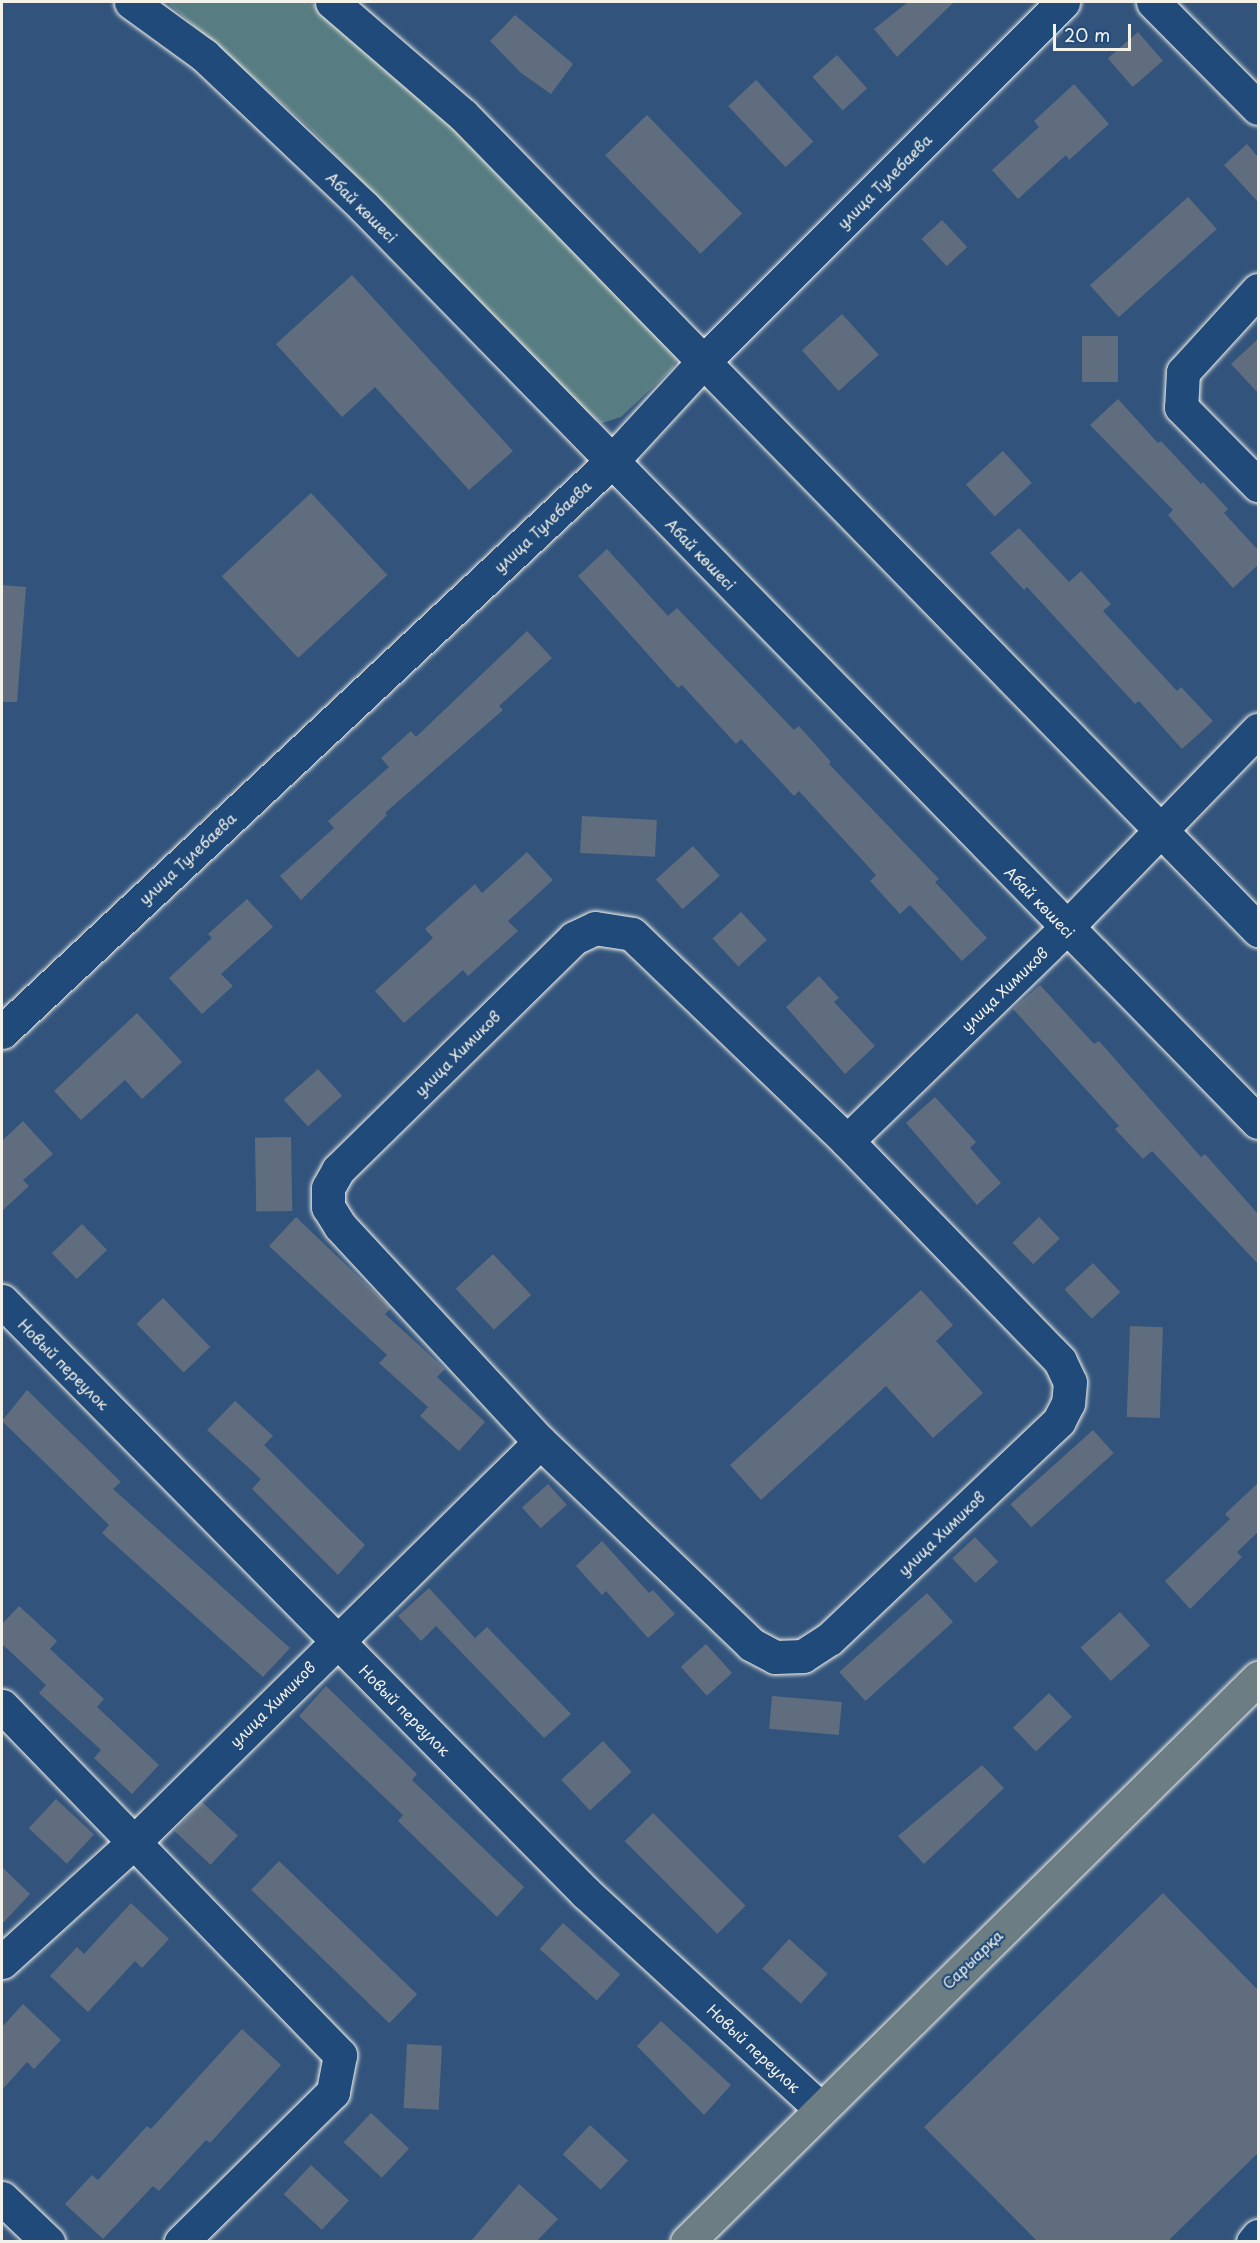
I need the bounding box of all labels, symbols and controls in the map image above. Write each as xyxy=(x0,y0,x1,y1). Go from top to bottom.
scale bar xyxy=(1056,12,1134,50)
text: 20 m xyxy=(1064,21,1110,48)
street label: улица Тулебаева xyxy=(833,130,935,232)
street label: Абай көшесі xyxy=(323,168,401,246)
street label: улица Тулебаева xyxy=(489,476,595,576)
street label: Абай көшесі xyxy=(662,514,740,594)
street label: улица Тулебаева xyxy=(134,808,240,908)
street label: Абай көшесі xyxy=(1001,862,1079,942)
street label: улица Химиков xyxy=(957,943,1051,1035)
street label: улица Химиков xyxy=(410,1006,504,1100)
street label: Новый переулок xyxy=(15,1315,113,1413)
street label: улица Химиков xyxy=(894,1487,988,1579)
street label: улица Химиков xyxy=(225,1657,319,1751)
street label: Новый переулок xyxy=(356,1661,454,1759)
street label: Сарыарқа xyxy=(938,1926,1006,1992)
street label: Новый переулок xyxy=(704,2000,804,2096)

